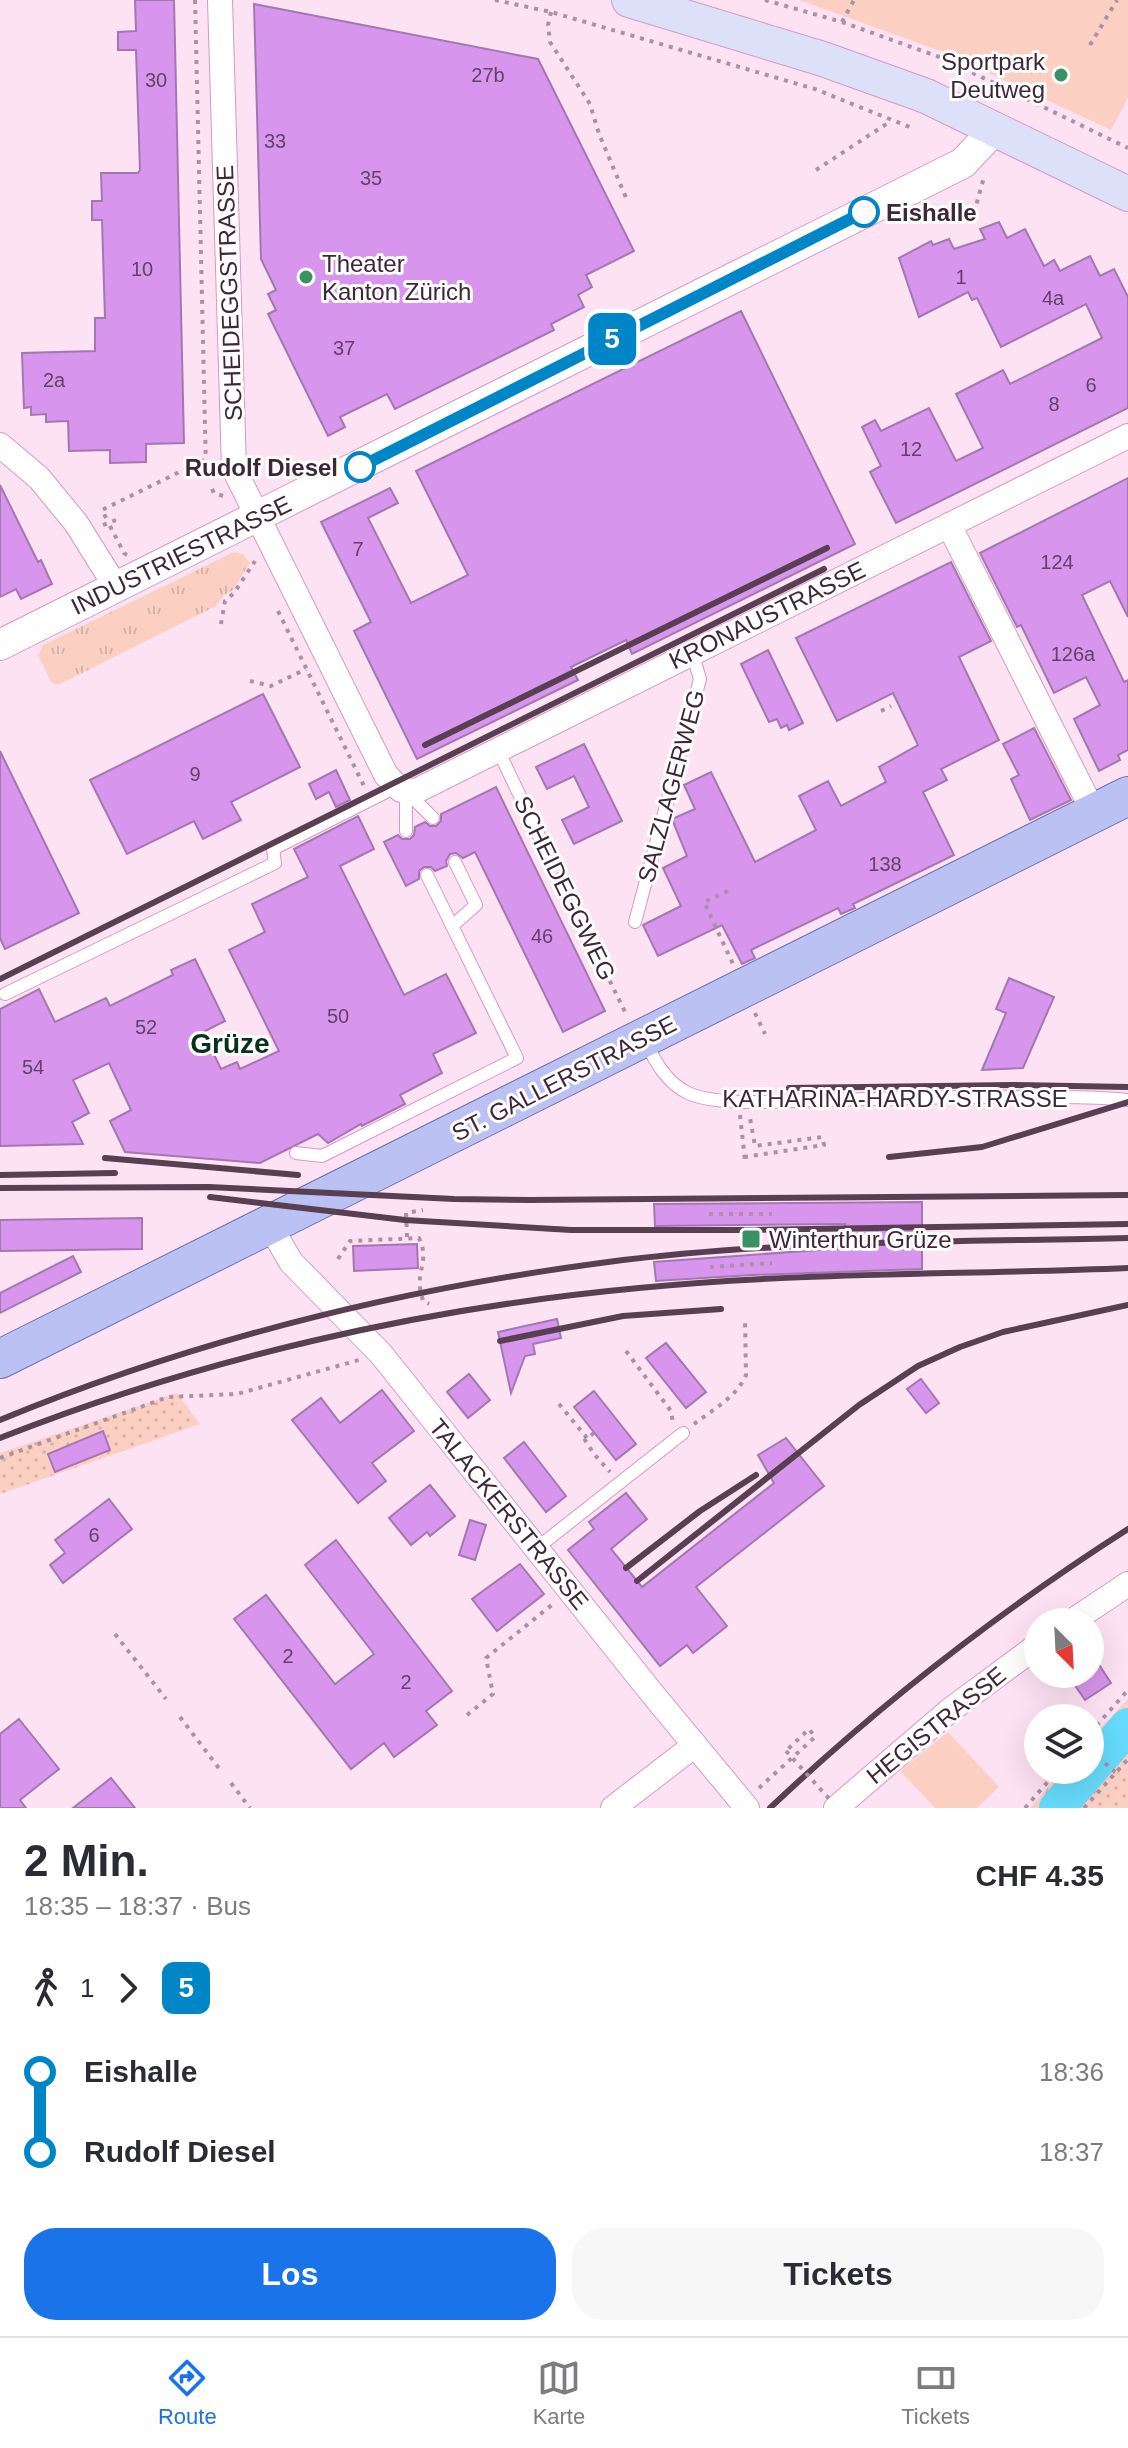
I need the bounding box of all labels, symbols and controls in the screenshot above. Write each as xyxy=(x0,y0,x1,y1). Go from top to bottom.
place label: Sportpark Deutweg xyxy=(941,48,1046,103)
house number: 27b xyxy=(471,64,505,86)
marker: Sportpark Deutweg xyxy=(1052,66,1070,84)
house number: 30 xyxy=(145,69,167,91)
house number: 33 xyxy=(264,130,286,152)
street label: SCHEIDEGGSTRASSE xyxy=(211,165,247,421)
house number: 35 xyxy=(360,167,382,189)
marker: Eishalle xyxy=(849,197,879,227)
place label: Eishalle xyxy=(886,199,977,226)
place label: Theater Kanton Zürich xyxy=(322,250,471,305)
house number: 10 xyxy=(131,258,153,280)
house number: 1 xyxy=(955,266,967,288)
marker: Theater Kanton Zürich xyxy=(297,268,315,286)
house number: 4a xyxy=(1042,287,1065,309)
line badge: 5 xyxy=(586,313,638,365)
text: 5 xyxy=(604,323,620,354)
house number: 37 xyxy=(333,337,355,359)
house number: 2a xyxy=(43,369,66,391)
house number: 6 xyxy=(1085,374,1097,396)
house number: 8 xyxy=(1048,393,1060,415)
house number: 12 xyxy=(900,438,922,460)
marker: Rudolf Diesel xyxy=(345,452,375,482)
place label: Rudolf Diesel xyxy=(185,454,338,481)
street label: INDUSTRIESTRASSE xyxy=(67,490,295,620)
house number: 7 xyxy=(352,538,364,560)
house number: 124 xyxy=(1040,551,1074,573)
street label: KRONAUSTRASSE xyxy=(665,556,869,674)
house number: 126a xyxy=(1051,643,1096,665)
street label: SALZLAGERWEG xyxy=(632,687,710,885)
house number: 9 xyxy=(189,763,201,785)
street label: SCHEIDEGGWEG xyxy=(509,792,621,984)
house number: 138 xyxy=(868,853,902,875)
house number: 46 xyxy=(531,925,553,947)
house number: 50 xyxy=(327,1005,349,1027)
street label: ST. GALLERSTRASSE xyxy=(447,1010,681,1146)
house number: 52 xyxy=(135,1016,157,1038)
district label: Grüze xyxy=(190,1028,270,1059)
house number: 54 xyxy=(22,1056,44,1078)
street label: KATHARINA-HARDY-STRASSE xyxy=(722,1085,1068,1112)
place label: Winterthur Grüze xyxy=(769,1226,952,1253)
marker: Winterthur Grüze xyxy=(740,1228,762,1250)
street label: TALACKERSTRASSE xyxy=(424,1413,594,1615)
house number: 6 xyxy=(88,1524,100,1546)
north arrow xyxy=(1024,1608,1104,1688)
map controls xyxy=(1024,1608,1104,1784)
house number: 2 xyxy=(282,1645,294,1667)
street label: HEGISTRASSE xyxy=(861,1661,1011,1789)
house number: 2 xyxy=(400,1671,412,1693)
button: layers xyxy=(1024,1704,1104,1784)
text: 2 Min. xyxy=(24,1836,149,1885)
text: CHF 4.35 xyxy=(976,1859,1104,1892)
text: 18:35 – 18:37 · Bus xyxy=(24,1891,251,1921)
icon: walk xyxy=(24,1966,68,2010)
icon: forward xyxy=(106,1966,150,2010)
text: 5 xyxy=(178,1972,194,2003)
text: 1 xyxy=(80,1973,94,2003)
text: Eishalle xyxy=(84,2055,197,2088)
text: 18:36 xyxy=(1039,2057,1104,2087)
text: Rudolf Diesel xyxy=(84,2135,276,2168)
text: 18:37 xyxy=(1039,2137,1104,2167)
button: Los xyxy=(24,2228,556,2320)
button: Tickets xyxy=(572,2228,1104,2320)
tab: Route xyxy=(158,2356,217,2430)
tab: Karte xyxy=(533,2356,585,2430)
tab: Tickets xyxy=(901,2356,970,2430)

